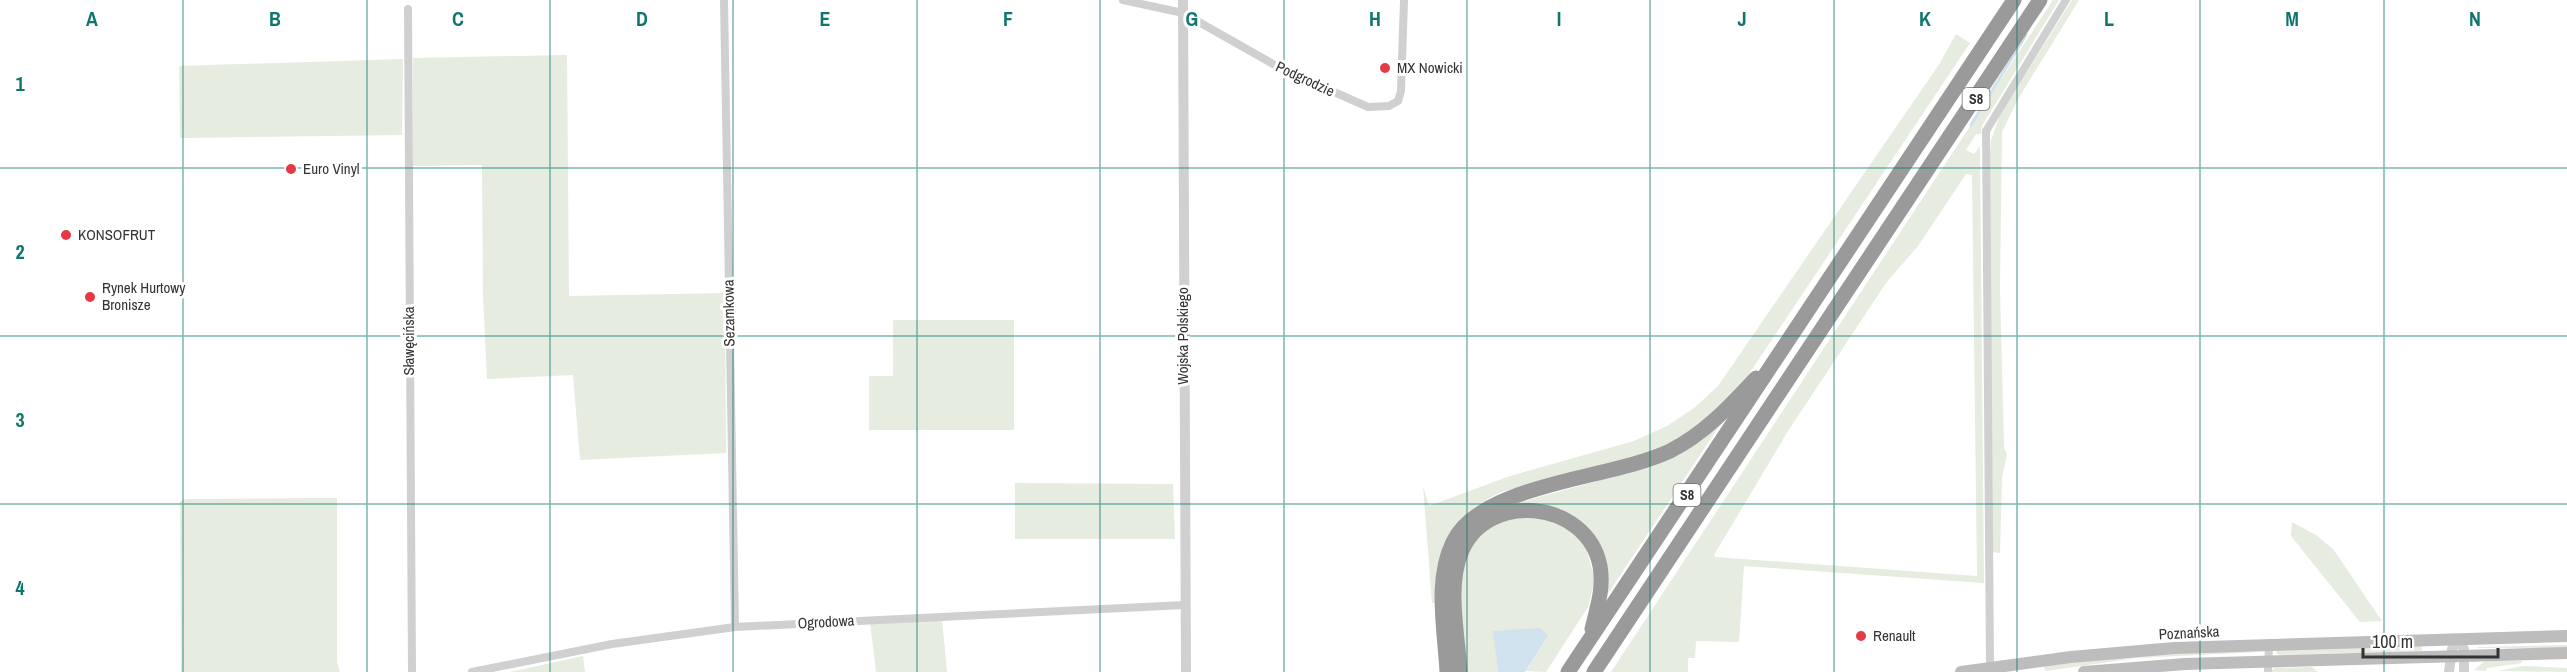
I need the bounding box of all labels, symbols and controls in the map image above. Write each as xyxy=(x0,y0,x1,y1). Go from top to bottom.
text: A xyxy=(86,5,98,32)
text: B xyxy=(269,5,281,32)
text: C xyxy=(452,5,464,32)
text: D xyxy=(636,5,648,32)
text: E xyxy=(820,5,831,32)
text: F xyxy=(1003,5,1013,32)
text: G xyxy=(1186,5,1198,32)
text: H xyxy=(1369,5,1381,32)
text: I xyxy=(1557,5,1561,32)
text: J xyxy=(1737,5,1747,32)
text: K xyxy=(1919,5,1931,32)
text: L xyxy=(2104,5,2114,32)
text: M xyxy=(2285,5,2299,32)
text: N xyxy=(2469,5,2481,32)
street label: Podgrodzie xyxy=(1272,56,1338,101)
place label: MX Nowicki xyxy=(1397,57,1463,78)
marker: MX Nowicki xyxy=(1378,61,1392,75)
text: 1 xyxy=(15,70,25,97)
road number: S8 xyxy=(1962,88,1990,110)
place label: Euro Vinyl xyxy=(303,158,360,179)
marker: Euro Vinyl xyxy=(284,162,298,176)
place label: KONSOFRUT xyxy=(78,224,156,245)
marker: KONSOFRUT xyxy=(59,228,73,242)
text: 2 xyxy=(15,238,25,265)
place label: Rynek Hurtowy Bronisze xyxy=(102,277,186,315)
street label: Sezamkowa xyxy=(717,279,740,347)
street label: Wojska Polskiego xyxy=(1172,287,1193,385)
marker: Rynek Hurtowy Bronisze xyxy=(83,290,97,304)
street label: Sławęcińska xyxy=(398,306,419,376)
text: 3 xyxy=(15,406,25,433)
road number: S8 xyxy=(1674,484,1700,506)
text: 4 xyxy=(15,574,25,601)
street label: Ogrodowa xyxy=(797,610,855,633)
street label: Poznańska xyxy=(2158,620,2220,645)
scale bar xyxy=(2363,621,2498,659)
place label: Renault xyxy=(1873,625,1916,646)
marker: Renault xyxy=(1854,629,1868,643)
text: 100 m xyxy=(2372,629,2413,654)

